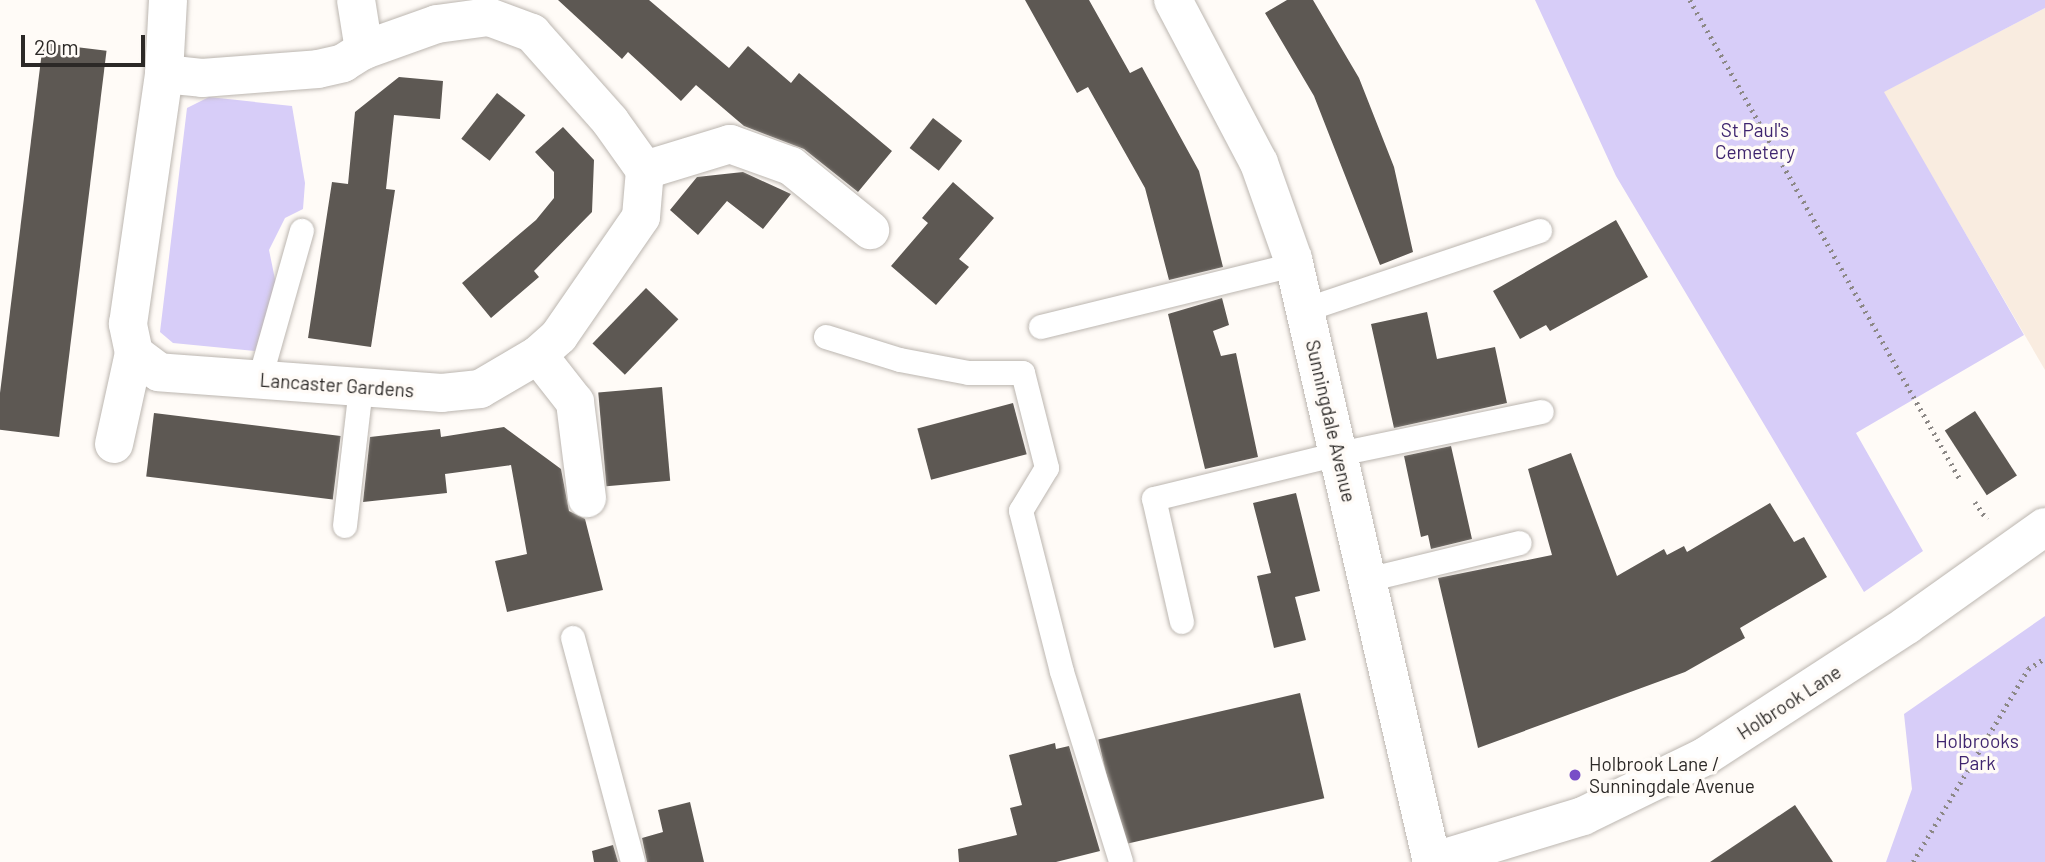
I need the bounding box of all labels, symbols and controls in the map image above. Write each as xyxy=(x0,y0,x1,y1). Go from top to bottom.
scale bar xyxy=(24,21,149,65)
text: 20 m xyxy=(34,34,79,59)
park label: St Paul's Cemetery xyxy=(1715,119,1795,163)
street label: Sunningdale Avenue xyxy=(1301,338,1361,504)
street label: Lancaster Gardens xyxy=(259,368,415,402)
street label: Holbrook Lane xyxy=(1733,660,1845,744)
park label: Holbrooks Park xyxy=(1935,730,2019,774)
place label: Holbrook Lane / Sunningdale Avenue xyxy=(1589,753,1755,797)
marker: Holbrook Lane / Sunningdale Avenue xyxy=(1567,767,1583,783)

